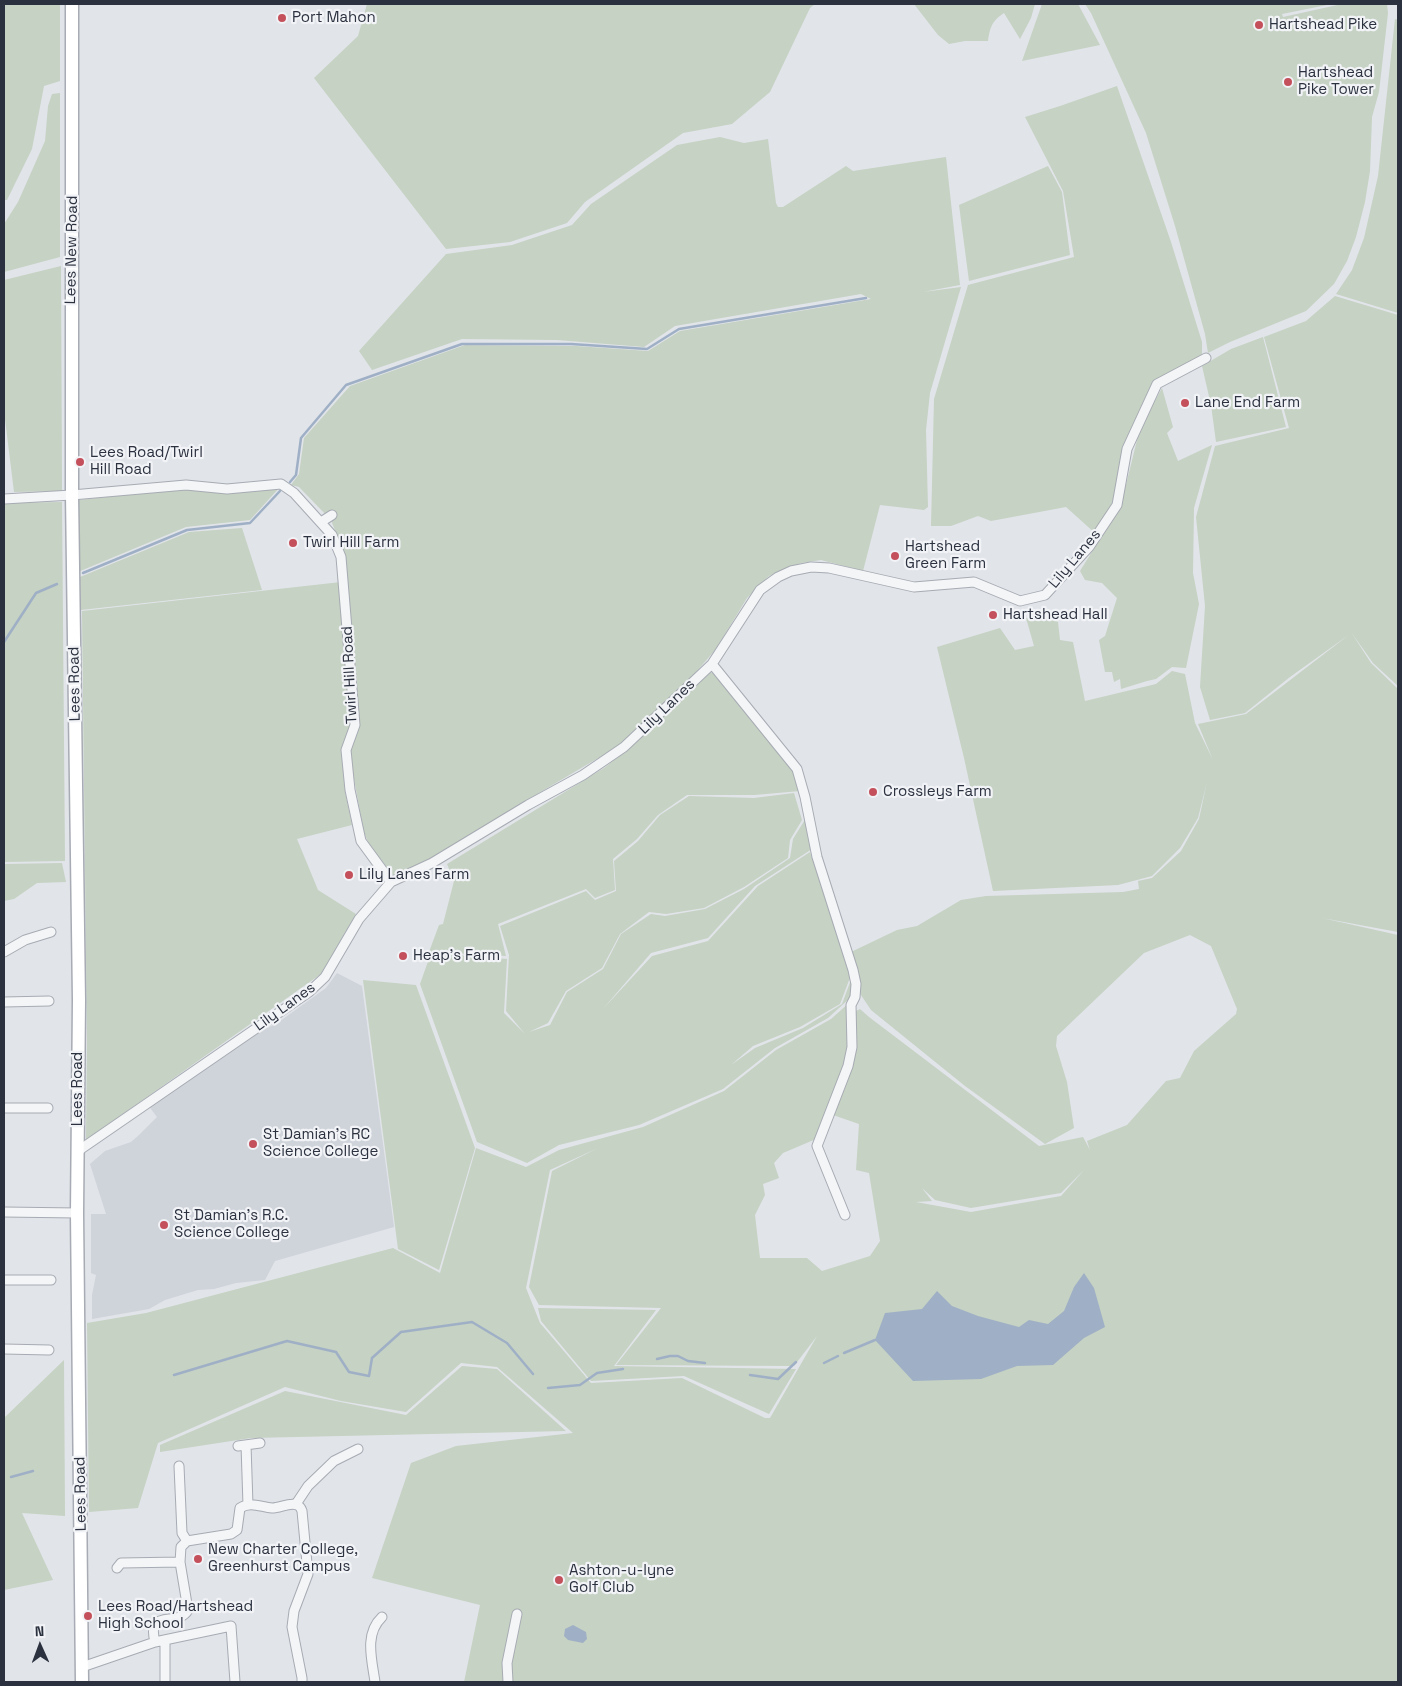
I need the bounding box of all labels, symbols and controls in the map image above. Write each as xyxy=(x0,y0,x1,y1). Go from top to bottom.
place label: Port Mahon xyxy=(292,9,376,27)
marker: Port Mahon xyxy=(276,12,288,24)
place label: Hartshead Pike xyxy=(1269,16,1377,34)
marker: Hartshead Pike xyxy=(1253,19,1265,31)
place label: Hartshead Pike Tower xyxy=(1298,64,1374,99)
marker: Hartshead Pike Tower xyxy=(1282,76,1294,88)
street label: Lees New Road xyxy=(62,195,82,305)
place label: Lane End Farm xyxy=(1195,394,1300,412)
marker: Lane End Farm xyxy=(1179,397,1191,409)
place label: Lees Road/Twirl Hill Road xyxy=(90,444,203,479)
marker: Lees Road/Twirl Hill Road xyxy=(74,456,86,468)
street label: Lily Lanes xyxy=(1045,526,1105,592)
place label: Twirl Hill Farm xyxy=(303,534,399,552)
marker: Twirl Hill Farm xyxy=(287,537,299,549)
place label: Hartshead Green Farm xyxy=(905,538,986,573)
marker: Hartshead Green Farm xyxy=(889,550,901,562)
place label: Hartshead Hall xyxy=(1003,606,1108,624)
marker: Hartshead Hall xyxy=(987,609,999,621)
street label: Twirl Hill Road xyxy=(338,626,362,724)
street label: Lees Road xyxy=(65,647,85,721)
street label: Lily Lanes xyxy=(635,676,699,738)
place label: Crossleys Farm xyxy=(883,783,992,801)
marker: Crossleys Farm xyxy=(867,786,879,798)
place label: Lily Lanes Farm xyxy=(359,866,469,884)
marker: Lily Lanes Farm xyxy=(343,869,355,881)
place label: Heap's Farm xyxy=(413,947,500,965)
marker: Heap's Farm xyxy=(397,950,409,962)
street label: Lily Lanes xyxy=(251,979,319,1035)
street label: Lees Road xyxy=(69,1052,87,1126)
place label: St Damian's RC Science College xyxy=(263,1126,378,1161)
marker: St Damian's RC Science College xyxy=(247,1138,259,1150)
place label: St Damian's R.C. Science College xyxy=(174,1207,289,1242)
marker: St Damian's R.C. Science College xyxy=(158,1219,170,1231)
street label: Lees Road xyxy=(71,1457,91,1531)
place label: New Charter College, Greenhurst Campus xyxy=(208,1541,358,1576)
marker: New Charter College, Greenhurst Campus xyxy=(192,1553,204,1565)
place label: Ashton-u-lyne Golf Club xyxy=(569,1562,674,1597)
marker: Ashton-u-lyne Golf Club xyxy=(553,1574,565,1586)
place label: Lees Road/Hartshead High School xyxy=(98,1598,253,1633)
marker: Lees Road/Hartshead High School xyxy=(82,1610,94,1622)
north arrow xyxy=(15,1621,65,1671)
text: N xyxy=(34,1622,44,1640)

